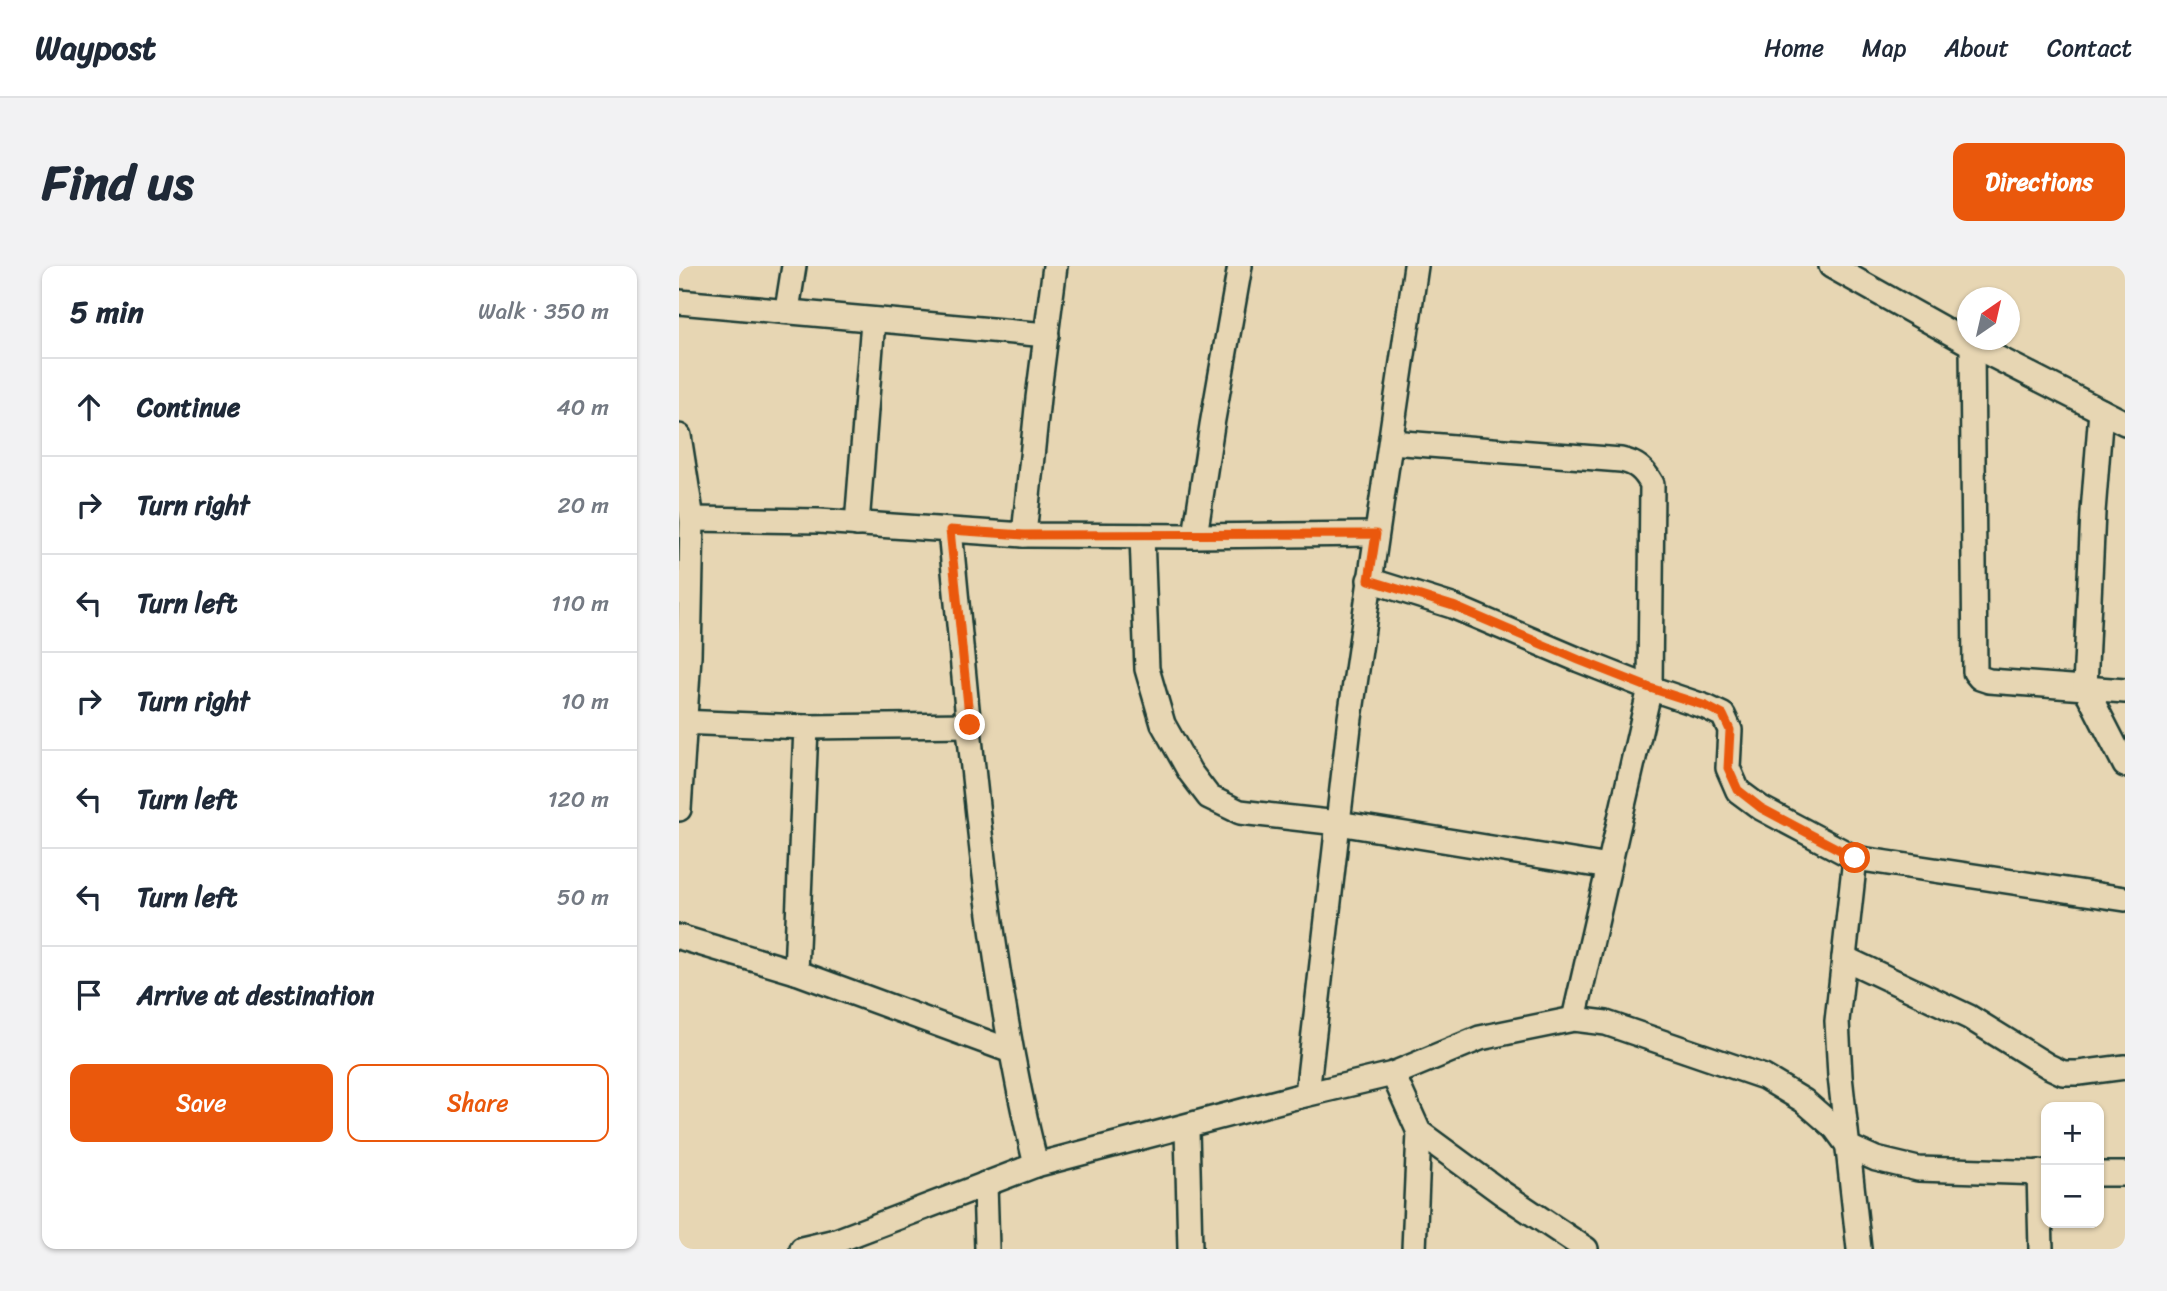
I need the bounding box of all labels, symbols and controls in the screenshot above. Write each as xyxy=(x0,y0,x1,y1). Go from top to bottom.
text: Waypost xyxy=(35,19,156,77)
text: Home xyxy=(1764,27,1824,69)
text: Map xyxy=(1862,27,1906,69)
text: About xyxy=(1944,27,2009,69)
text: Contact xyxy=(2047,27,2132,69)
text: Find us xyxy=(42,139,194,226)
button: Directions xyxy=(1953,143,2125,221)
text: 5 min xyxy=(70,285,144,339)
north arrow xyxy=(1957,287,2020,350)
text: Walk · 350 m xyxy=(478,291,609,332)
text: Continue xyxy=(137,384,240,430)
text: 40 m xyxy=(556,387,609,428)
icon: ahead xyxy=(70,388,108,426)
text: Turn right xyxy=(137,482,250,528)
text: 20 m xyxy=(558,485,609,526)
icon: right xyxy=(70,486,108,524)
text: Turn left xyxy=(137,580,237,626)
text: 110 m xyxy=(551,583,609,624)
icon: left xyxy=(70,584,108,622)
text: Turn right xyxy=(137,678,250,724)
text: 10 m xyxy=(561,681,609,722)
icon: right xyxy=(70,682,108,720)
route end xyxy=(954,709,985,740)
text: Turn left xyxy=(137,776,237,822)
text: 120 m xyxy=(548,779,609,820)
icon: left xyxy=(70,780,108,818)
route start xyxy=(1839,842,1870,873)
text: Turn left xyxy=(137,874,237,920)
text: 50 m xyxy=(557,877,609,918)
icon: left xyxy=(70,878,108,916)
text: Arrive at destination xyxy=(137,972,374,1018)
icon: arrive xyxy=(70,976,108,1014)
button: Save xyxy=(70,1064,333,1142)
button: Share xyxy=(347,1064,609,1142)
map controls xyxy=(2041,1102,2104,1228)
button: + xyxy=(2041,1102,2104,1165)
button: − xyxy=(2041,1165,2104,1228)

